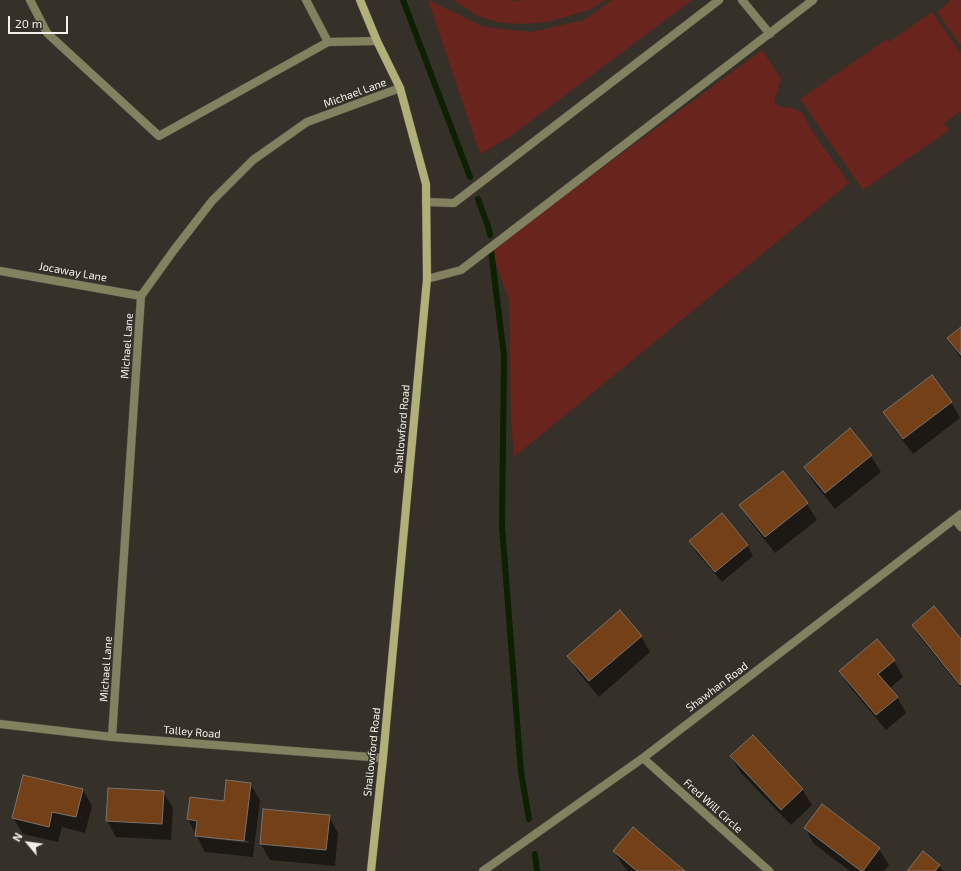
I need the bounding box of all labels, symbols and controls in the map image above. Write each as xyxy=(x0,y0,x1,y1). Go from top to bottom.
scale bar xyxy=(10,8,70,34)
text: 20 m xyxy=(15,16,42,30)
street label: Michael Lane xyxy=(322,76,388,110)
street label: Jocaway Lane xyxy=(38,260,108,284)
street label: Michael Lane xyxy=(118,313,136,379)
street label: Shallowford Road xyxy=(392,384,412,474)
street label: Michael Lane xyxy=(97,636,115,702)
street label: Shawhan Road xyxy=(683,659,751,715)
street label: Shallowford Road xyxy=(361,707,383,797)
street label: Talley Road xyxy=(163,723,221,741)
street label: Fred Will Circle xyxy=(681,776,745,836)
north arrow xyxy=(8,823,48,863)
text: N xyxy=(9,830,25,844)

